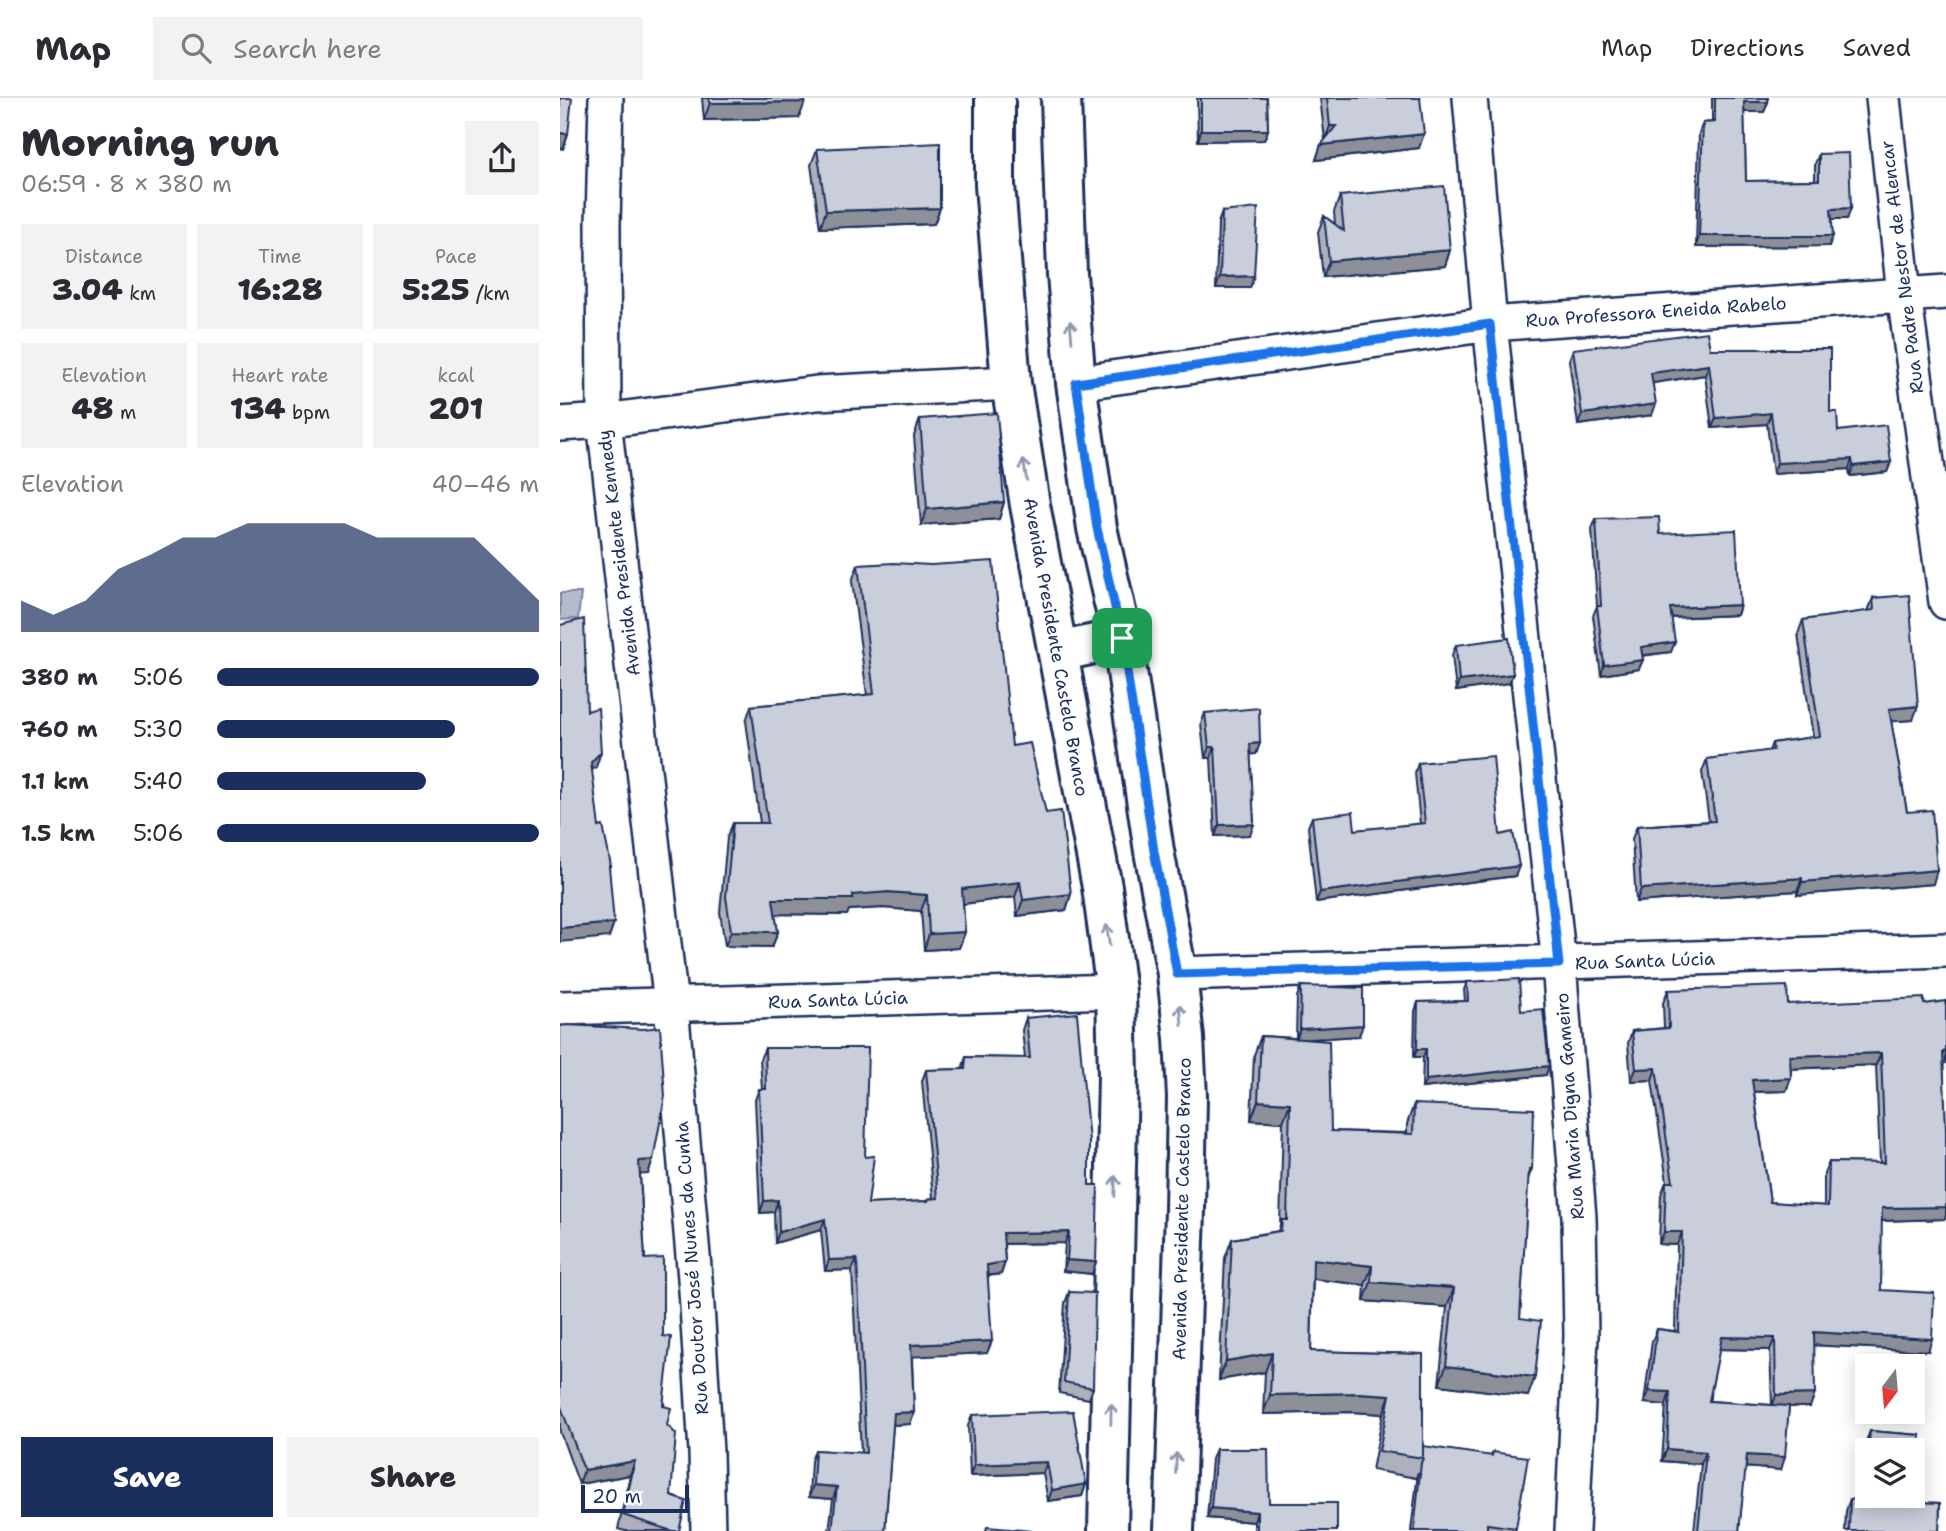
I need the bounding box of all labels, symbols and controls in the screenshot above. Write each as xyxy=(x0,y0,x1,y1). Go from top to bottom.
search box xyxy=(153,17,643,80)
text: Map xyxy=(35,26,111,71)
icon: search xyxy=(177,29,215,67)
text: Search here xyxy=(233,31,382,66)
text: Map xyxy=(1601,32,1652,64)
text: Directions xyxy=(1690,32,1805,64)
text: Saved xyxy=(1843,32,1911,64)
text: Morning run xyxy=(21,117,279,168)
button: share xyxy=(465,121,539,195)
street label: Rua Padre Nestor de Alencar xyxy=(1875,139,1929,395)
text: 06:59 · 8 × 380 m xyxy=(21,169,232,199)
text: Distance xyxy=(65,244,143,269)
text: Time xyxy=(258,244,302,269)
text: Pace xyxy=(435,244,477,269)
text: 3.04 xyxy=(52,269,123,310)
text: 16:28 xyxy=(237,269,323,310)
text: 5:25 xyxy=(402,269,470,310)
text: km xyxy=(123,281,156,306)
text: /km xyxy=(470,281,510,306)
street label: Rua Professora Eneida Rabelo xyxy=(1525,291,1787,333)
one-way arrow xyxy=(1064,321,1077,343)
text: Elevation xyxy=(61,363,147,388)
text: Heart rate xyxy=(232,363,328,388)
text: kcal xyxy=(438,363,474,388)
text: 48 xyxy=(72,388,114,429)
text: 134 xyxy=(230,388,285,429)
text: 201 xyxy=(429,388,483,429)
text: m xyxy=(114,400,136,425)
text: bpm xyxy=(285,400,330,425)
street label: Avenida Presidente Kennedy xyxy=(592,429,646,677)
one-way arrow xyxy=(1018,459,1031,482)
text: Elevation xyxy=(21,469,124,499)
text: 40–46 m xyxy=(431,469,539,499)
street label: Avenida Presidente Castelo Branco xyxy=(1018,496,1094,798)
pin xyxy=(1092,608,1152,668)
icon: arrive xyxy=(1103,619,1141,657)
text: 380 m xyxy=(21,662,98,692)
text: 5:06 xyxy=(133,662,184,692)
text: 760 m xyxy=(21,714,98,744)
text: 5:30 xyxy=(133,714,183,744)
text: 1.1 km xyxy=(21,766,89,796)
text: 5:40 xyxy=(133,766,183,796)
text: 1.5 km xyxy=(21,818,95,848)
text: 5:06 xyxy=(133,818,184,848)
one-way arrow xyxy=(1101,924,1114,947)
street label: Rua Santa Lúcia xyxy=(1575,947,1715,975)
street label: Rua Santa Lúcia xyxy=(768,986,908,1014)
street label: Rua Maria Digna Gameiro xyxy=(1550,992,1590,1220)
one-way arrow xyxy=(1175,1004,1188,1027)
street label: Avenida Presidente Castelo Branco xyxy=(1167,1057,1197,1361)
street label: Rua Doutor José Nunes da Cunha xyxy=(670,1121,714,1415)
one-way arrow xyxy=(1109,1175,1122,1198)
north arrow xyxy=(1855,1354,1925,1424)
map controls xyxy=(1855,1354,1925,1508)
one-way arrow xyxy=(1104,1403,1118,1426)
button: Save xyxy=(21,1437,273,1517)
button: Share xyxy=(287,1437,539,1517)
button: layers xyxy=(1855,1438,1925,1508)
one-way arrow xyxy=(1170,1452,1183,1475)
scale bar xyxy=(581,1482,690,1514)
text: 20 m xyxy=(592,1484,641,1509)

